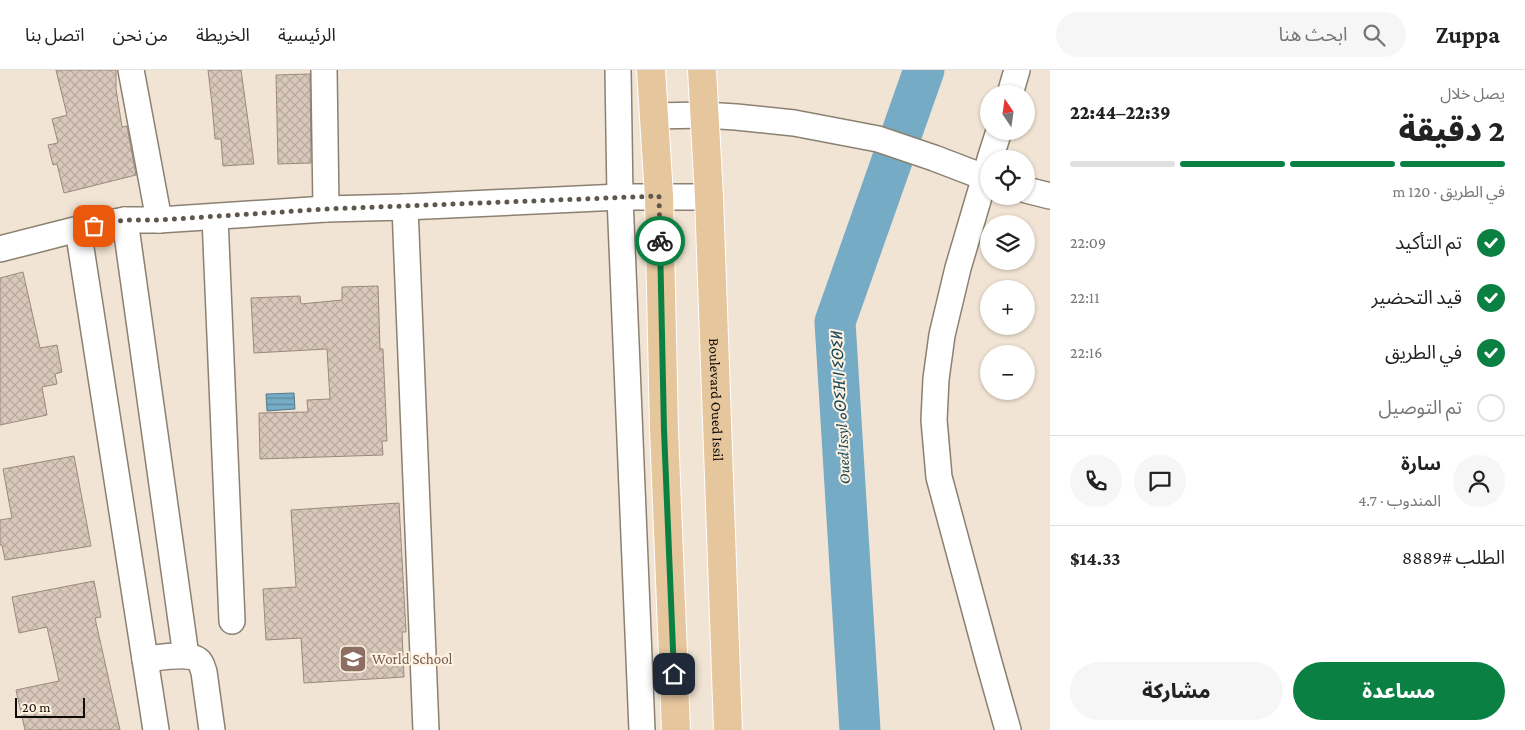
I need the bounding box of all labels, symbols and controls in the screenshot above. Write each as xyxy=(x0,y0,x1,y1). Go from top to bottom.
search box xyxy=(1056,12,1406,57)
icon: search xyxy=(1360,21,1388,49)
text: Zuppa xyxy=(1436,21,1500,48)
text: ابحث هنا xyxy=(1279,24,1348,45)
text: اتصل بنا xyxy=(25,25,85,45)
text: من نحن xyxy=(113,25,168,45)
text: الخريطة xyxy=(196,25,250,45)
text: الرئيسية xyxy=(278,25,336,45)
north arrow xyxy=(980,85,1035,140)
map controls xyxy=(980,85,1035,400)
text: يصل خلال xyxy=(1440,85,1505,102)
text: 22:39–22:44 xyxy=(1070,102,1171,123)
text: 2 دقيقة xyxy=(1398,112,1505,148)
button: locate xyxy=(980,150,1035,205)
text: في الطريق · 120 m xyxy=(1392,183,1505,200)
pin xyxy=(73,205,115,247)
icon: bag xyxy=(80,212,108,240)
button: layers xyxy=(980,215,1035,270)
courier xyxy=(635,216,685,266)
icon: bike xyxy=(646,227,674,255)
icon: check xyxy=(1477,229,1505,257)
text: تم التأكيد xyxy=(1395,232,1462,253)
text: 22:09 xyxy=(1070,234,1106,251)
button: + xyxy=(980,280,1035,335)
icon: check xyxy=(1477,284,1505,312)
text: قيد التحضير xyxy=(1371,287,1462,308)
text: 22:11 xyxy=(1070,289,1099,306)
water label: Oued Issyl ⴰⵙⵉⴼ ⵏ ⵉⵙⵉⵍ xyxy=(828,329,854,485)
street label: Boulevard Oued Issil xyxy=(706,338,726,462)
icon: check xyxy=(1477,339,1505,367)
text: في الطريق xyxy=(1385,342,1462,363)
text: 22:16 xyxy=(1070,344,1102,361)
button: − xyxy=(980,345,1035,400)
text: تم التوصيل xyxy=(1378,397,1462,418)
text: سارة xyxy=(1401,453,1441,474)
button: phone xyxy=(1070,455,1122,507)
button: chat xyxy=(1134,455,1186,507)
button: person xyxy=(1453,455,1505,507)
text: المندوب · 4.7 xyxy=(1358,492,1441,509)
text: الطلب #8889 xyxy=(1402,547,1505,568)
text: $14.33 xyxy=(1070,548,1121,569)
school or university icon: World School xyxy=(338,644,368,674)
place label: World School xyxy=(372,651,453,667)
pin xyxy=(653,653,695,695)
icon: home xyxy=(660,660,688,688)
button: مشاركة xyxy=(1070,662,1283,720)
button: مساعدة xyxy=(1293,662,1505,720)
scale bar xyxy=(15,695,85,718)
text: 20 m xyxy=(22,699,50,715)

